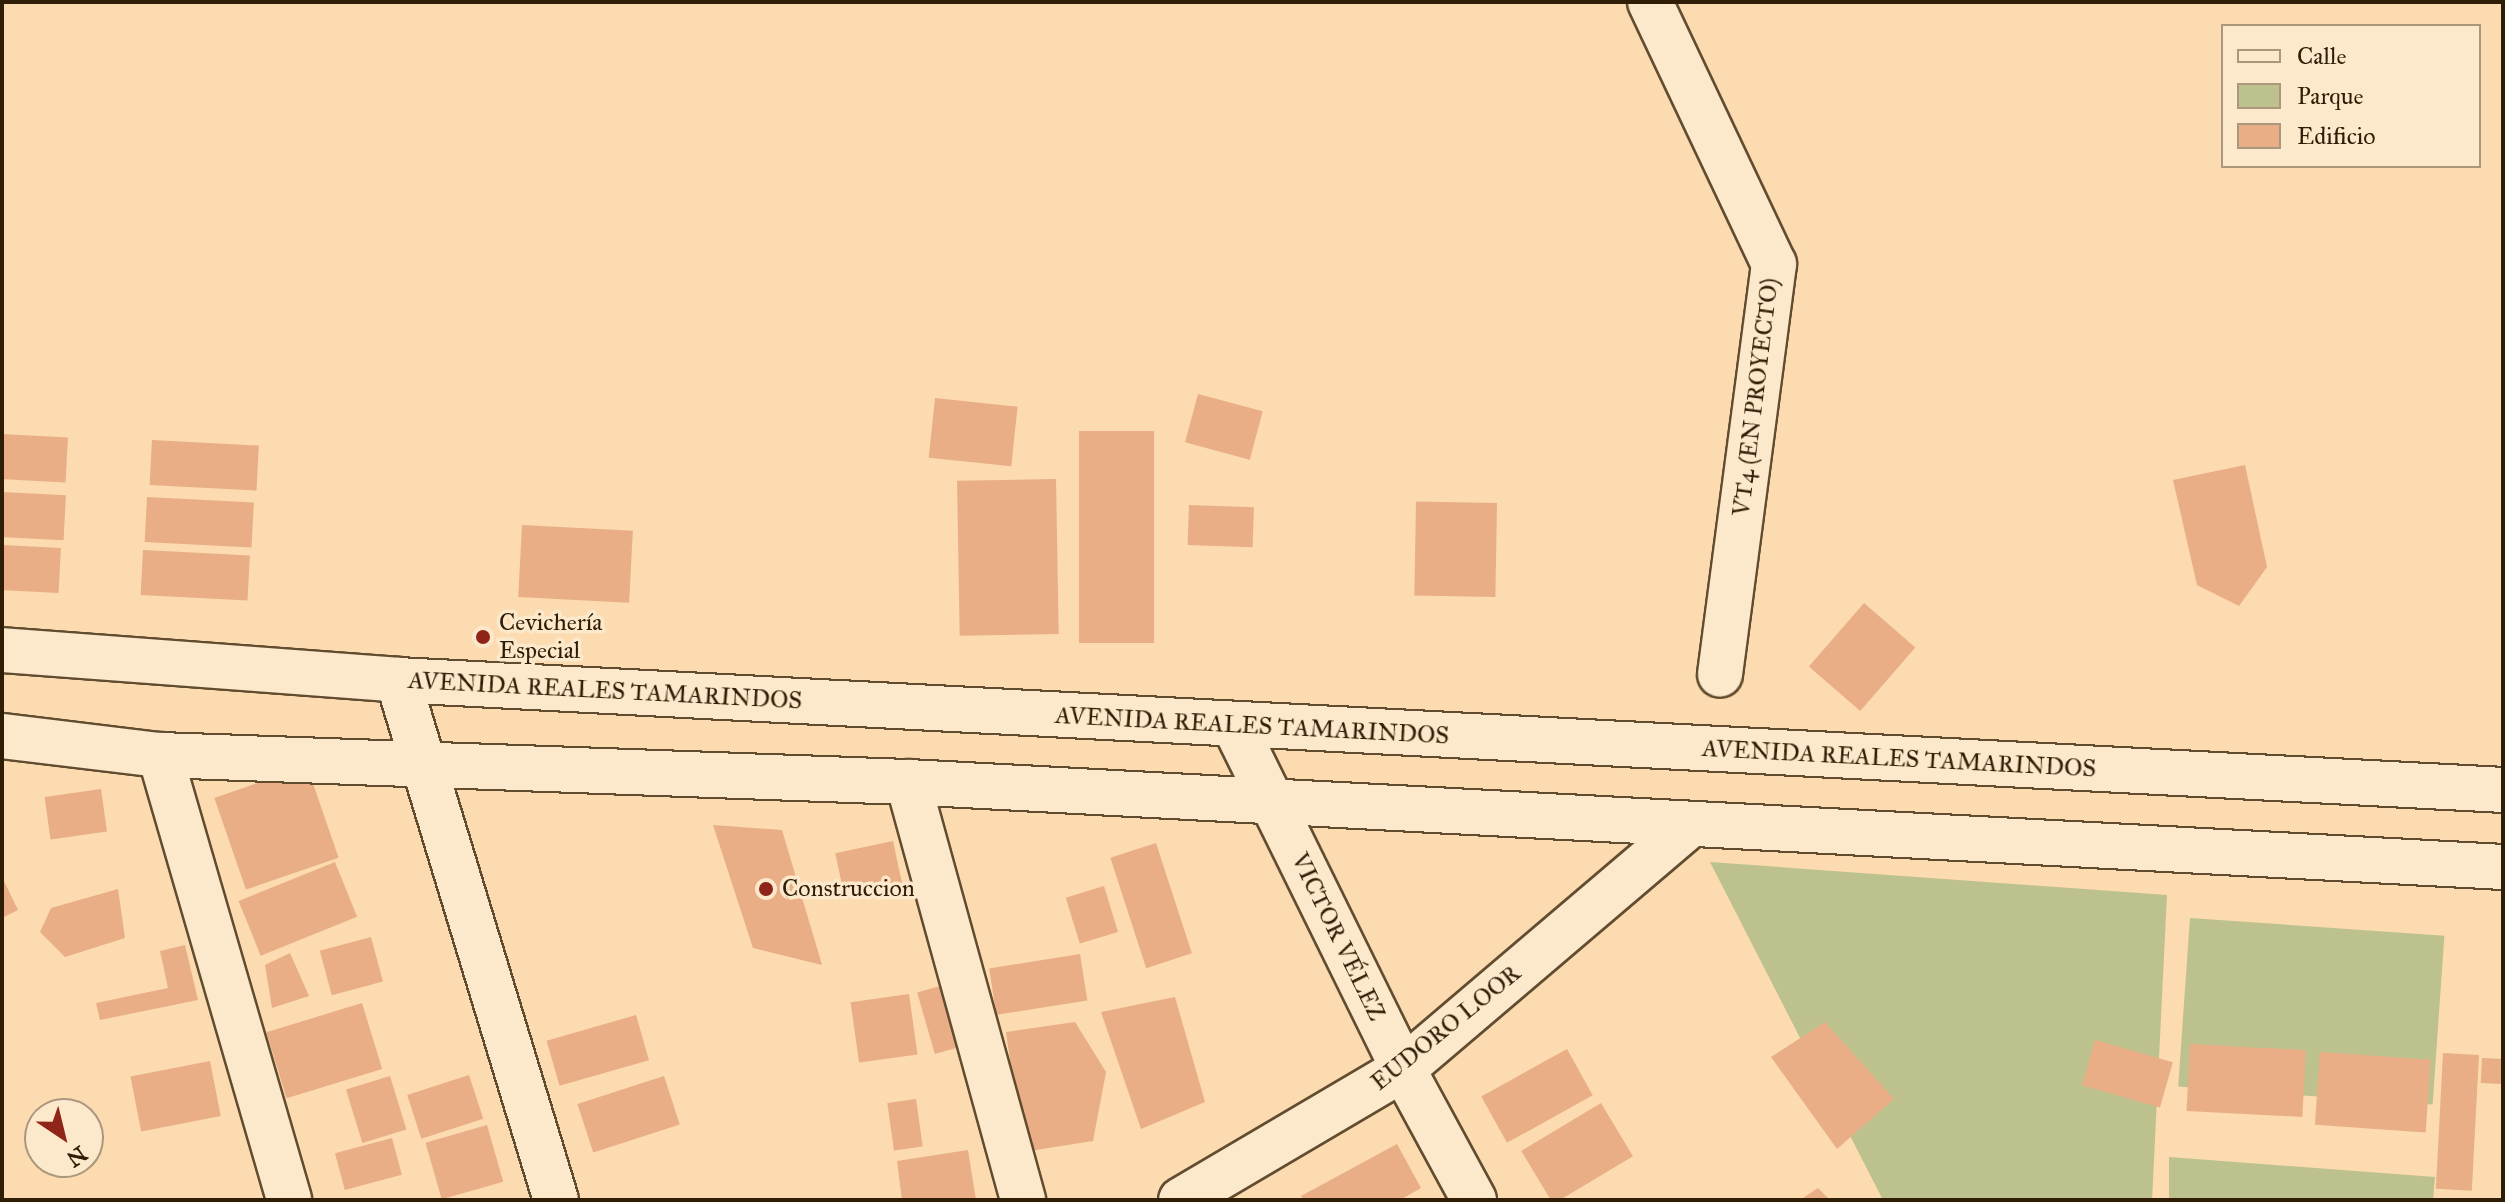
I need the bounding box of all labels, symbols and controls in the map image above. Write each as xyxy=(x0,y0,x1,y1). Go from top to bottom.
legend xyxy=(2221,24,2481,168)
text: Calle xyxy=(2297,41,2346,71)
text: Parque xyxy=(2297,81,2364,111)
text: Edificio xyxy=(2297,121,2376,151)
street label: VT4 (EN PROYECTO) xyxy=(1727,276,1785,518)
place label: Cevichería Especial xyxy=(499,609,602,665)
marker: Cevichería Especial xyxy=(474,628,492,646)
street label: AVENIDA REALES TAMARINDOS xyxy=(407,666,803,716)
street label: AVENIDA REALES TAMARINDOS xyxy=(1054,701,1450,751)
street label: AVENIDA REALES TAMARINDOS xyxy=(1701,734,2097,784)
street label: VICTOR VÉLEZ xyxy=(1285,848,1391,1026)
place label: Construccion xyxy=(782,875,915,903)
marker: Construccion xyxy=(757,880,775,898)
street label: EUDORO LOOR xyxy=(1366,959,1526,1097)
north arrow xyxy=(24,1098,104,1178)
text: N xyxy=(62,1140,92,1173)

